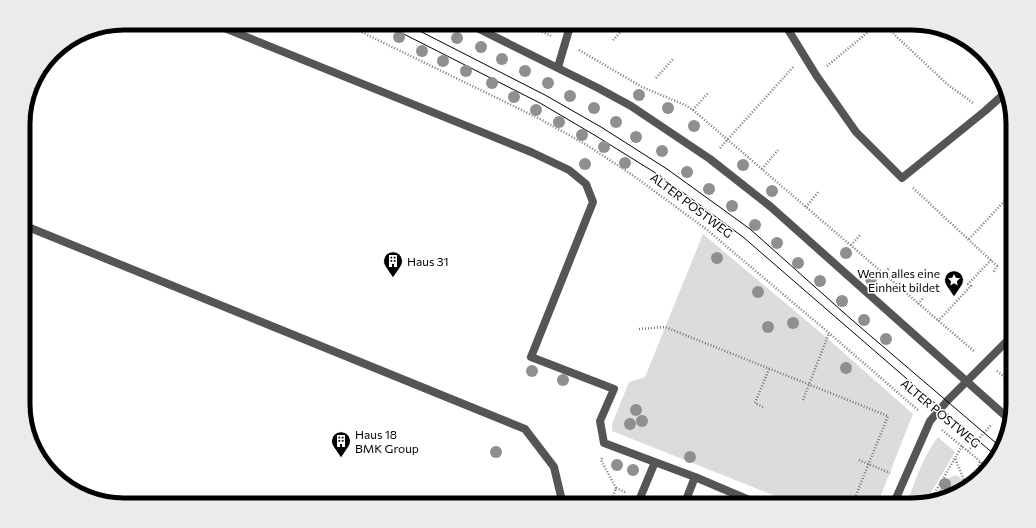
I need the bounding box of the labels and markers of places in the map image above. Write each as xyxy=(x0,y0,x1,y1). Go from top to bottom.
building icon: Haus 31 xyxy=(382,250,404,278)
place label: Haus 31 xyxy=(407,254,449,268)
place label: Wenn alles eine Einheit bildet xyxy=(857,266,940,294)
place icon: Wenn alles eine Einheit bildet xyxy=(943,269,965,297)
place label: Haus 18 BMK Group xyxy=(355,427,419,455)
building icon: Haus 18 BMK Group xyxy=(330,430,352,458)

